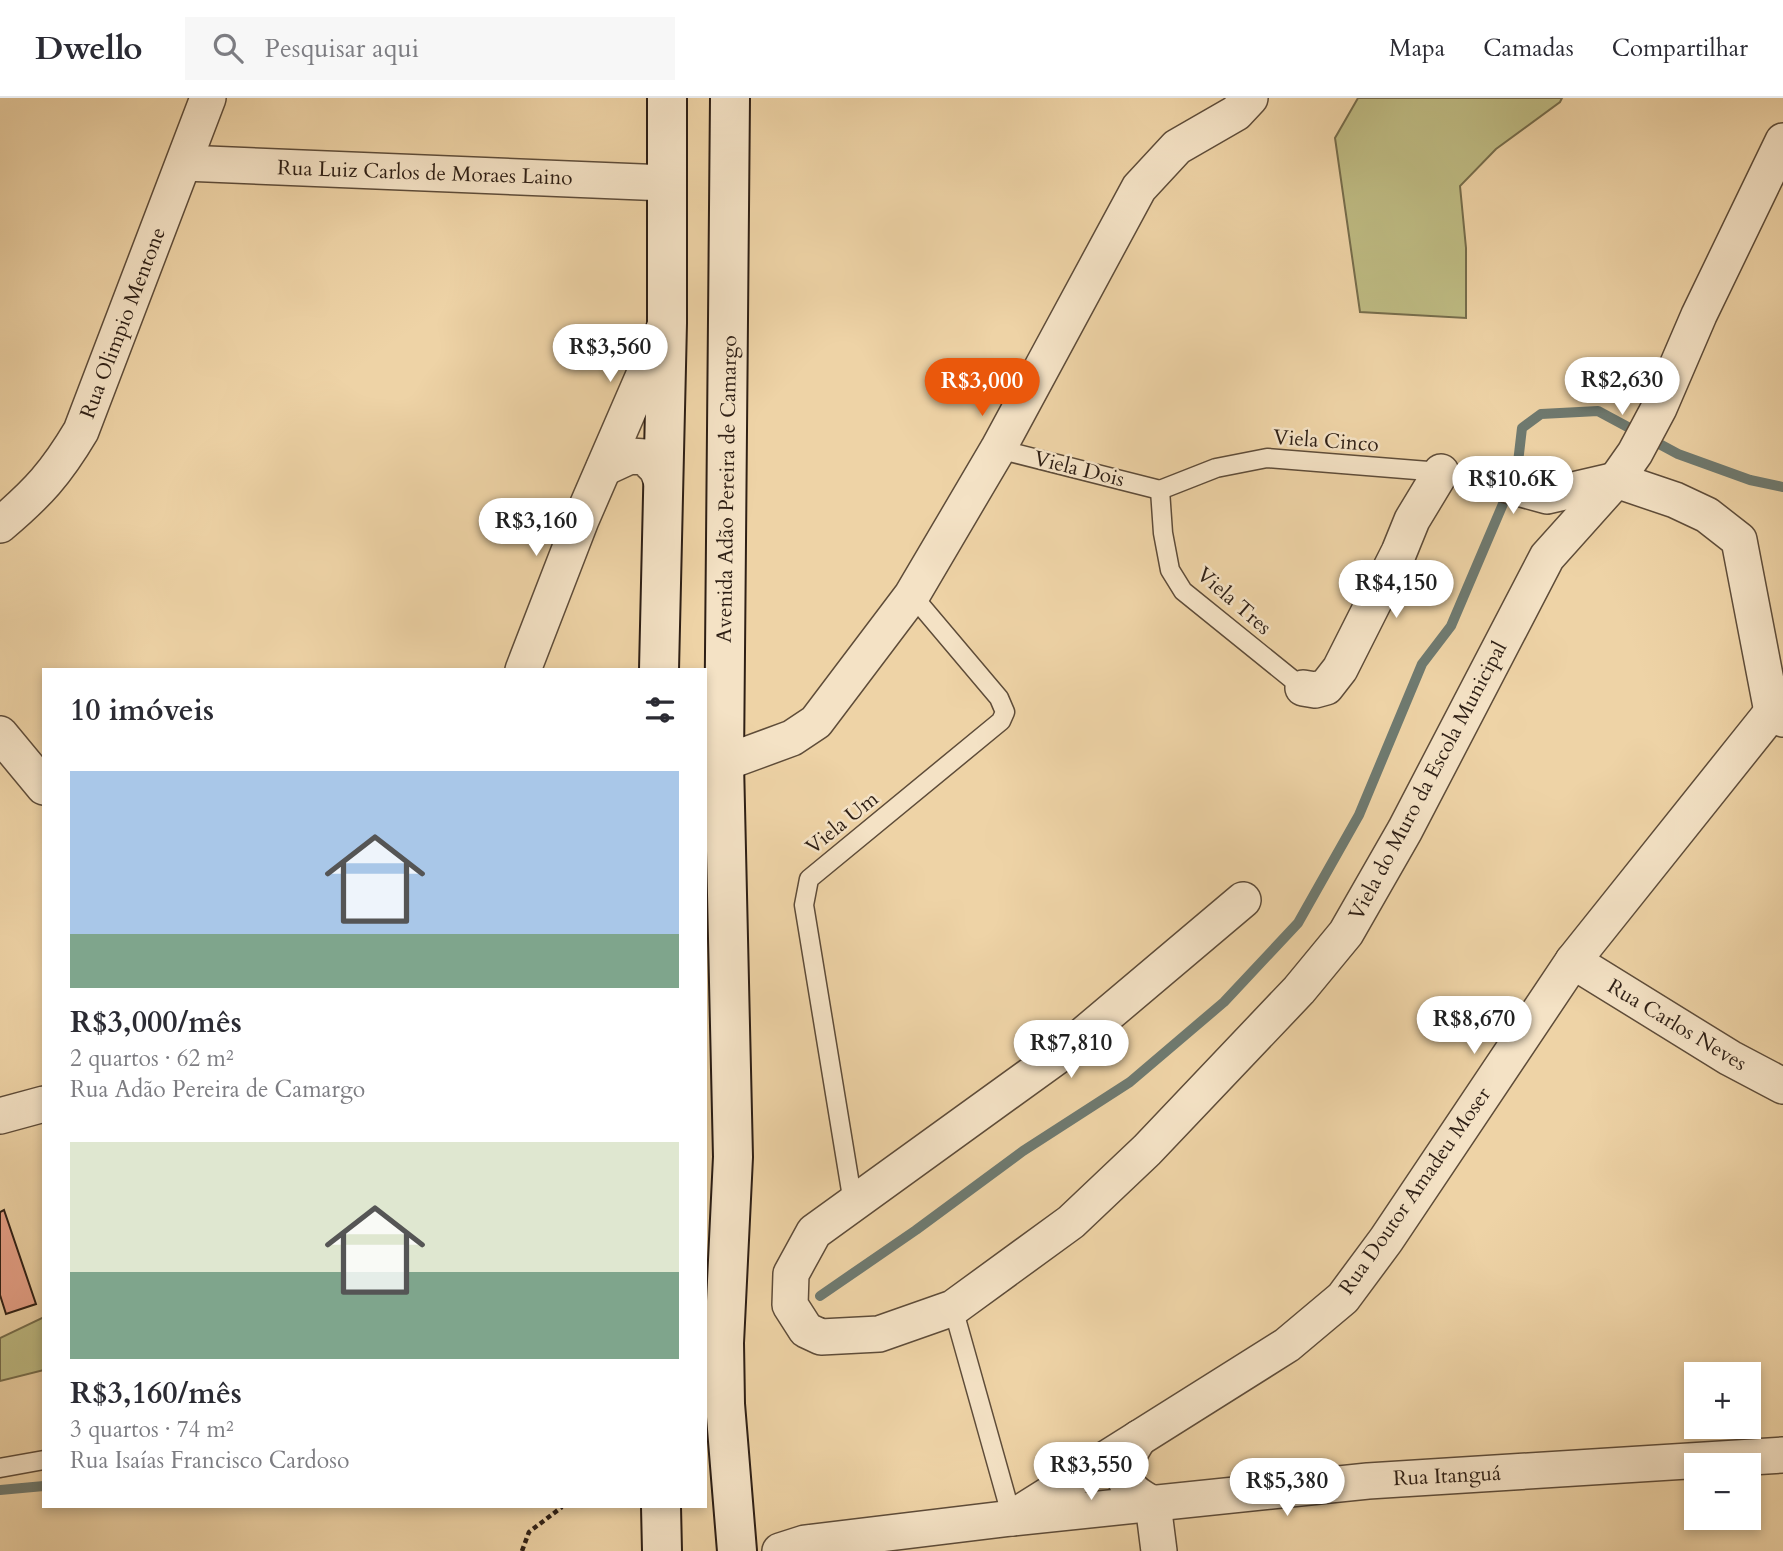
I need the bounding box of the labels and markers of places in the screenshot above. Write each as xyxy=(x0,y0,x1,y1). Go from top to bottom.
pin: R$3,560 xyxy=(545,324,675,384)
pin: R$3,000 xyxy=(917,358,1047,418)
pin: R$2,630 xyxy=(1557,358,1687,417)
pin: R$10.6K xyxy=(1448,456,1578,516)
pin: R$3,160 xyxy=(471,498,601,558)
pin: R$4,150 xyxy=(1331,560,1461,620)
pin: R$8,670 xyxy=(1409,996,1539,1056)
pin: R$7,810 xyxy=(1006,1020,1136,1080)
pin: R$3,550 xyxy=(1026,1442,1156,1502)
pin: R$5,380 xyxy=(1222,1458,1352,1518)

